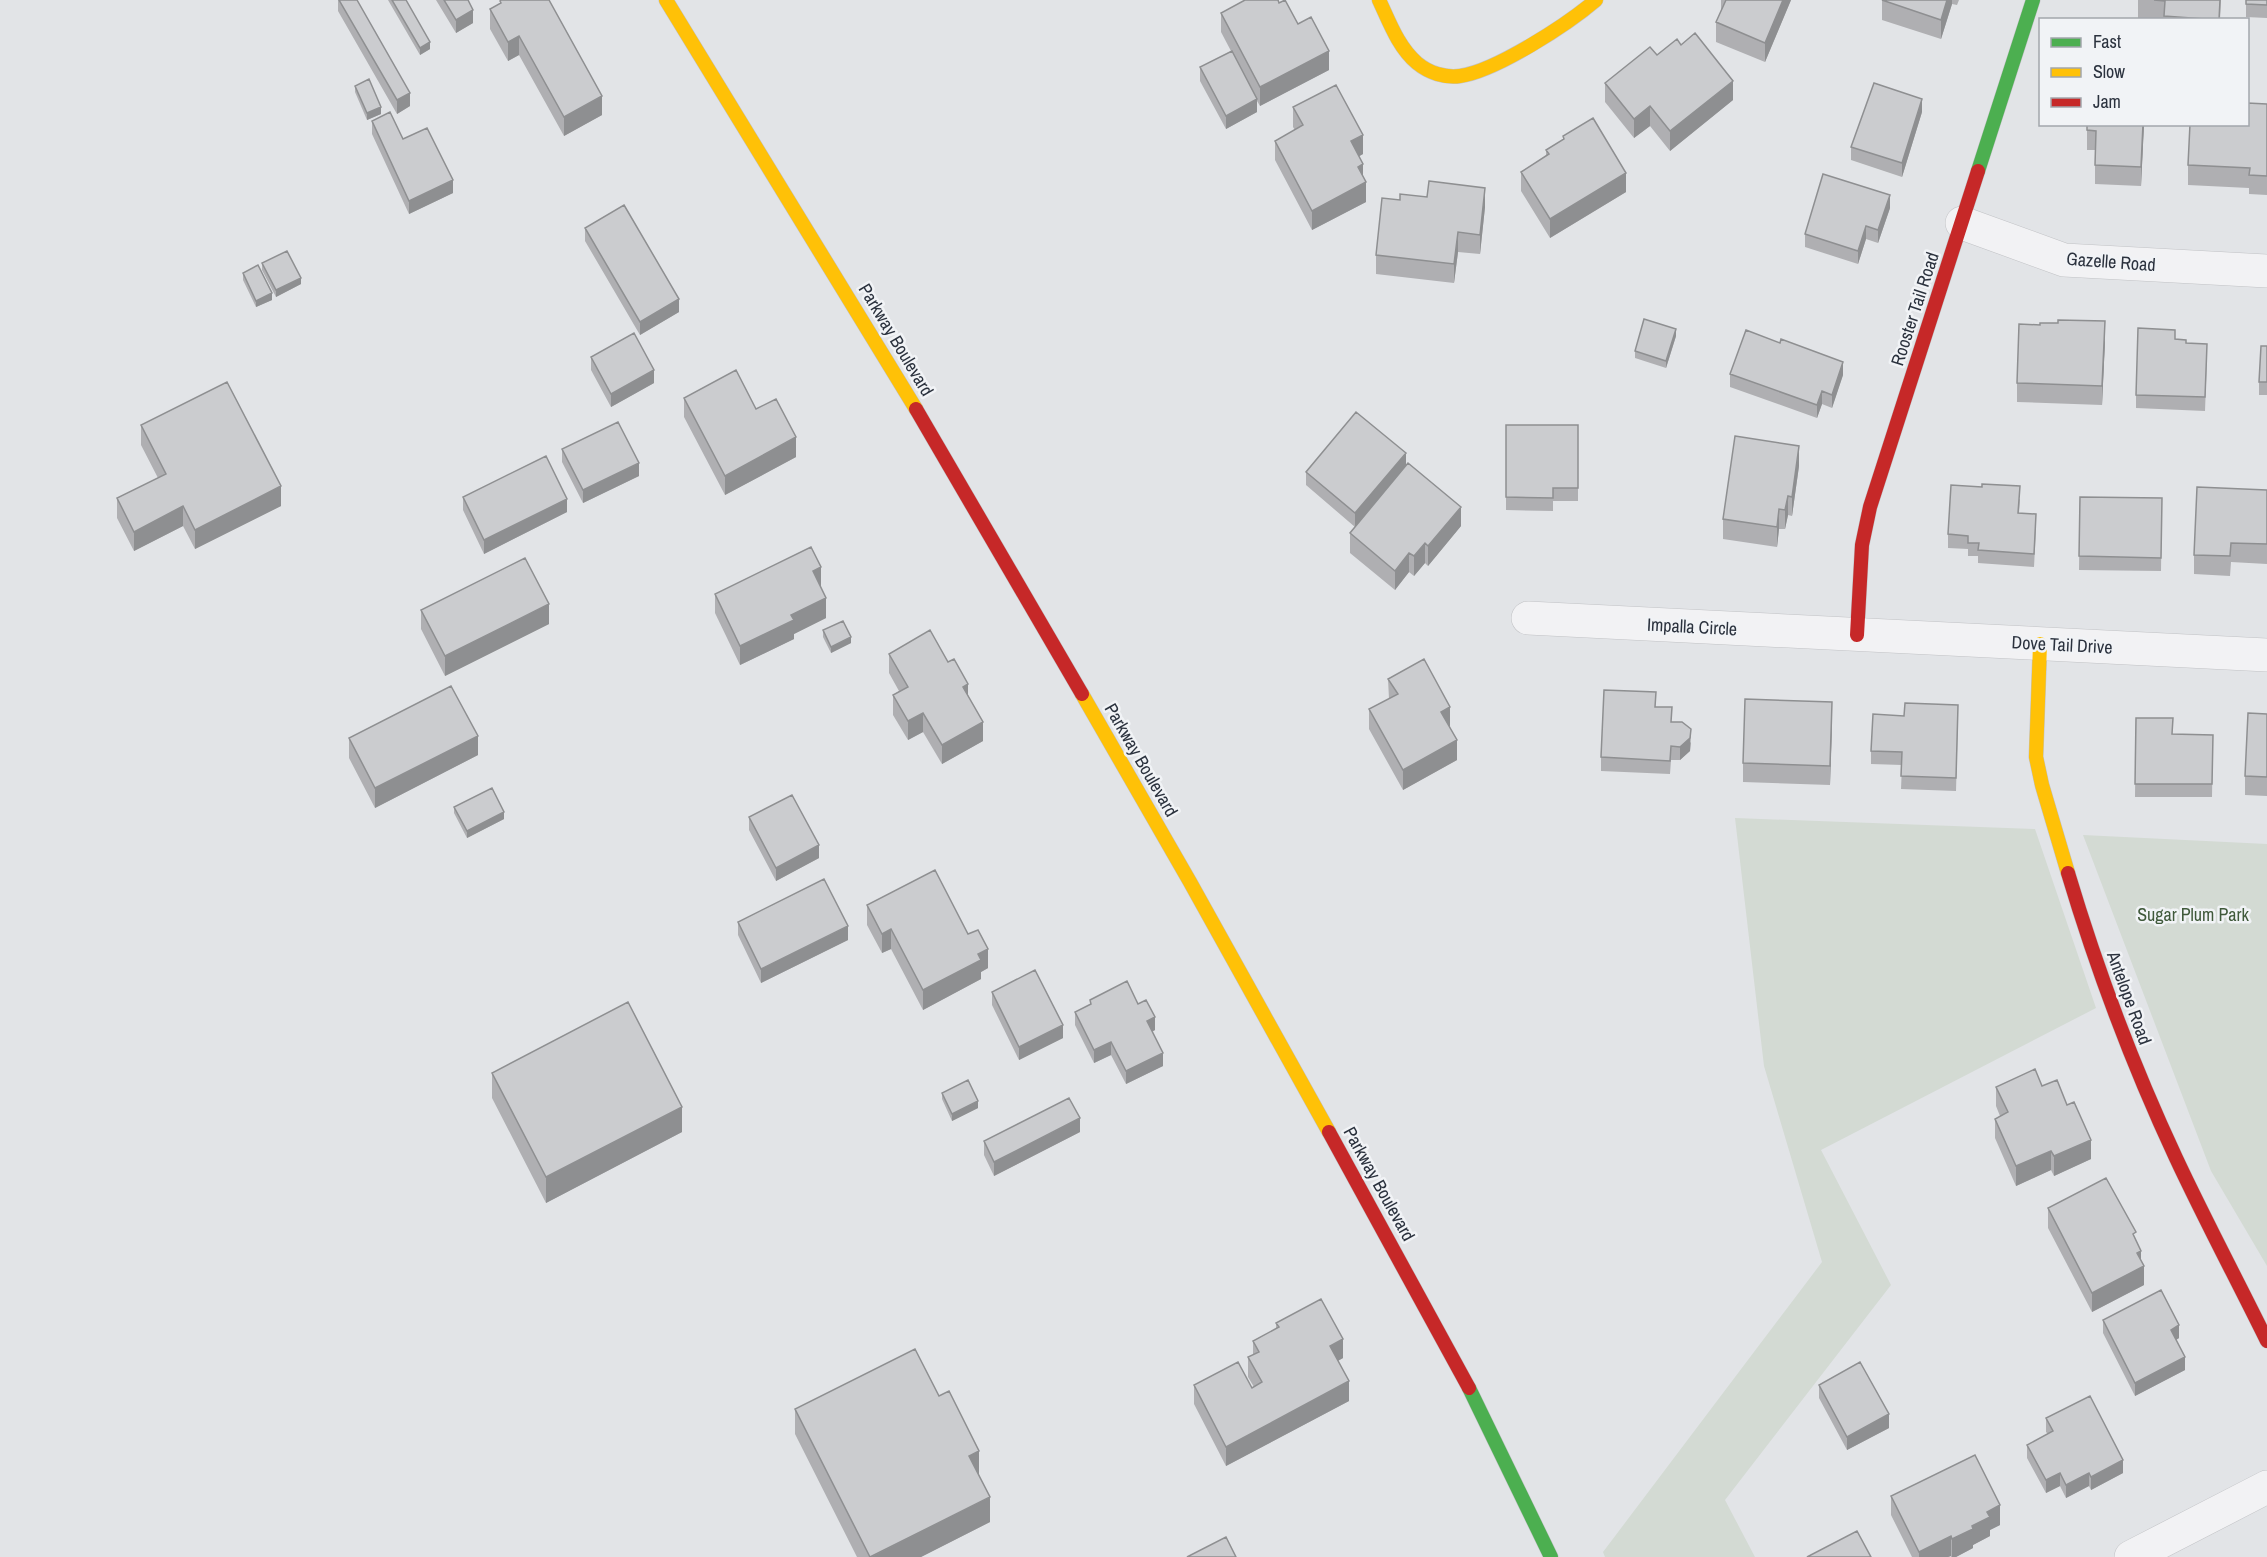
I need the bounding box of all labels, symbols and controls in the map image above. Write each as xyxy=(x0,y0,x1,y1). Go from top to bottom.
legend xyxy=(2039,18,2249,126)
text: Fast xyxy=(2093,29,2121,54)
text: Slow xyxy=(2093,59,2125,84)
text: Jam xyxy=(2093,89,2121,114)
street label: Gazelle Road xyxy=(2066,246,2157,277)
street label: Rooster Tail Road xyxy=(1884,249,1945,369)
street label: Parkway Boulevard xyxy=(853,279,940,401)
street label: Impalla Circle xyxy=(1646,612,1738,641)
street label: Dove Tail Drive xyxy=(2011,629,2113,660)
street label: Parkway Boulevard xyxy=(1099,698,1184,821)
park label: Sugar Plum Park xyxy=(2137,902,2249,927)
street label: Antelope Road xyxy=(2101,947,2158,1048)
street label: Parkway Boulevard xyxy=(1338,1122,1421,1245)

